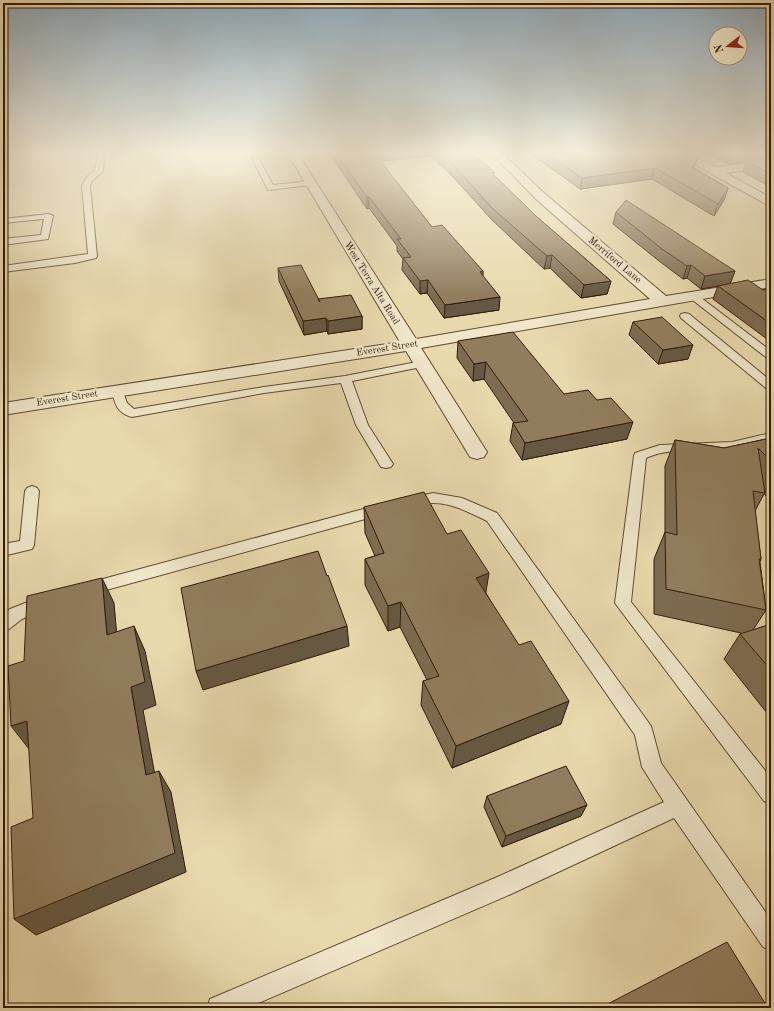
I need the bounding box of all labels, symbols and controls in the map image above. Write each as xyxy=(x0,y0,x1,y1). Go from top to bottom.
north arrow xyxy=(708,26,748,66)
text: N xyxy=(713,42,726,54)
street label: Merriford Lane xyxy=(587,235,644,285)
street label: West Terra Alta Road xyxy=(342,240,402,326)
street label: Everest Street xyxy=(356,338,419,358)
street label: Everest Street xyxy=(36,388,99,408)

